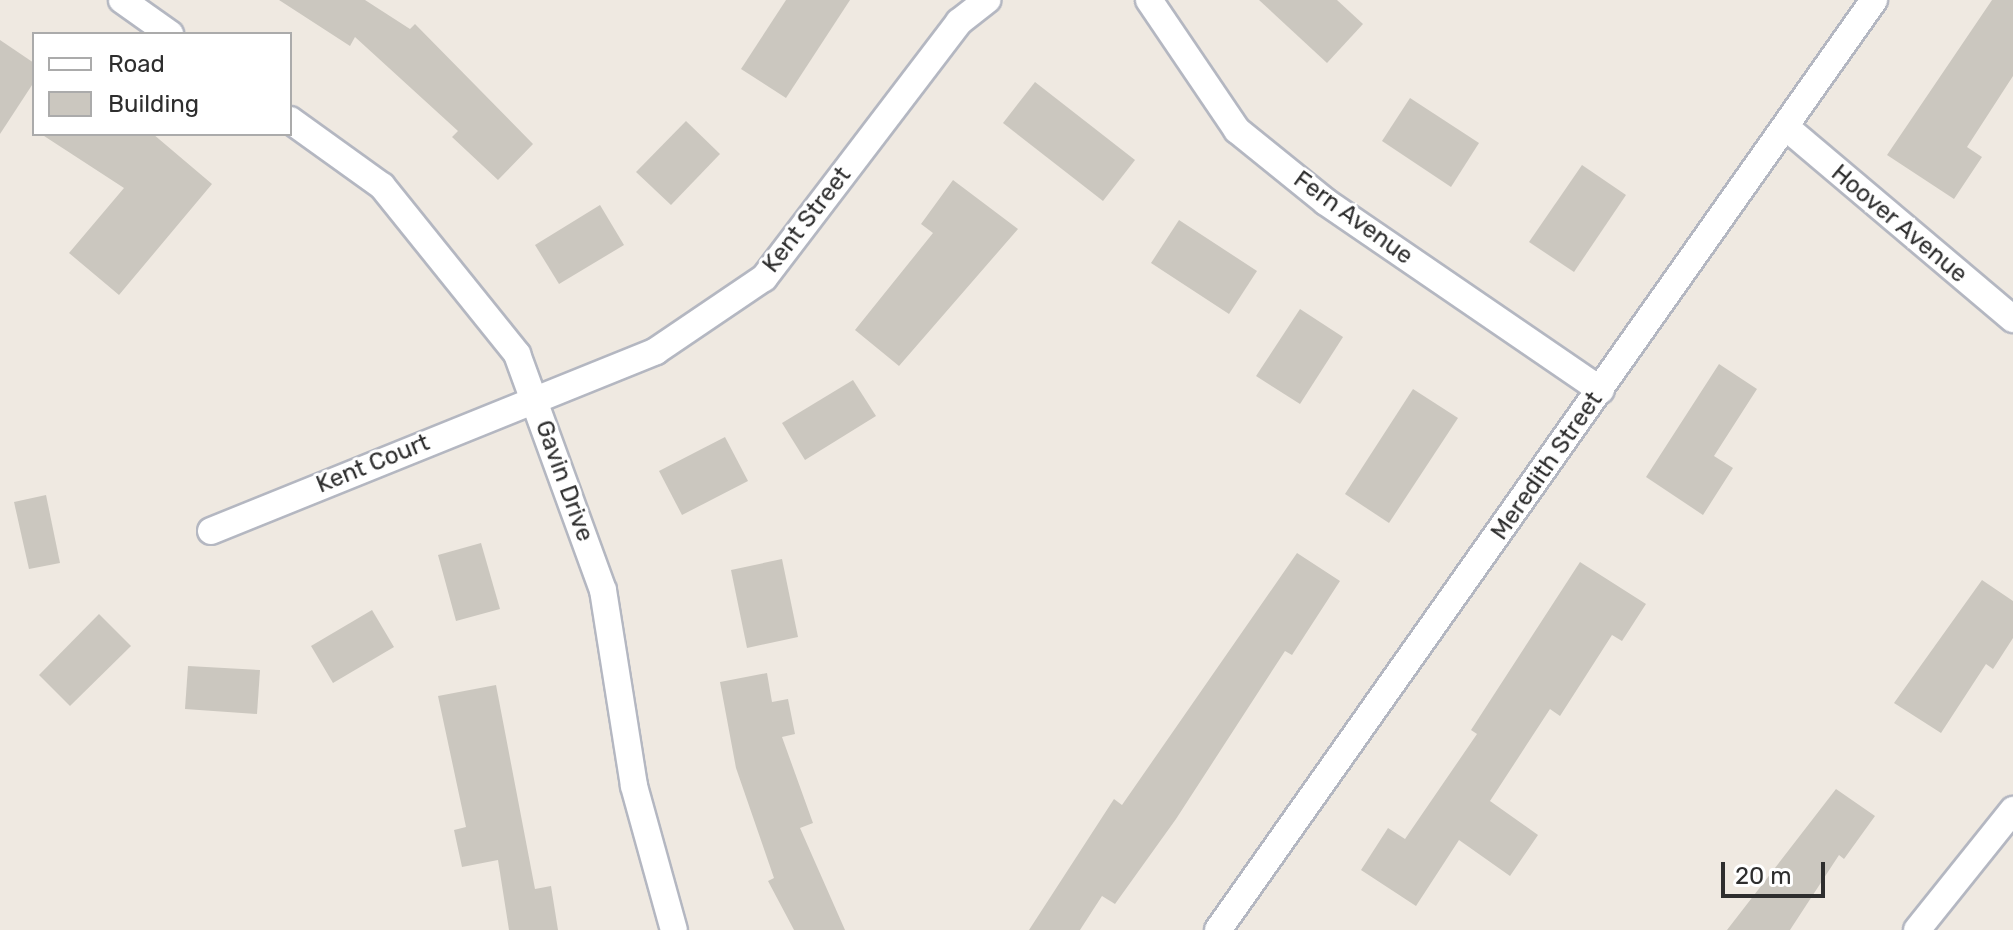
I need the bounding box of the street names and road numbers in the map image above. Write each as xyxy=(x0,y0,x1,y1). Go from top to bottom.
street label: Hoover Avenue xyxy=(1825,158,1973,290)
street label: Kent Street xyxy=(757,161,857,279)
street label: Fern Avenue xyxy=(1288,165,1418,271)
street label: Meredith Street xyxy=(1485,386,1609,546)
street label: Gavin Drive xyxy=(529,417,599,545)
street label: Kent Court xyxy=(312,428,434,500)

